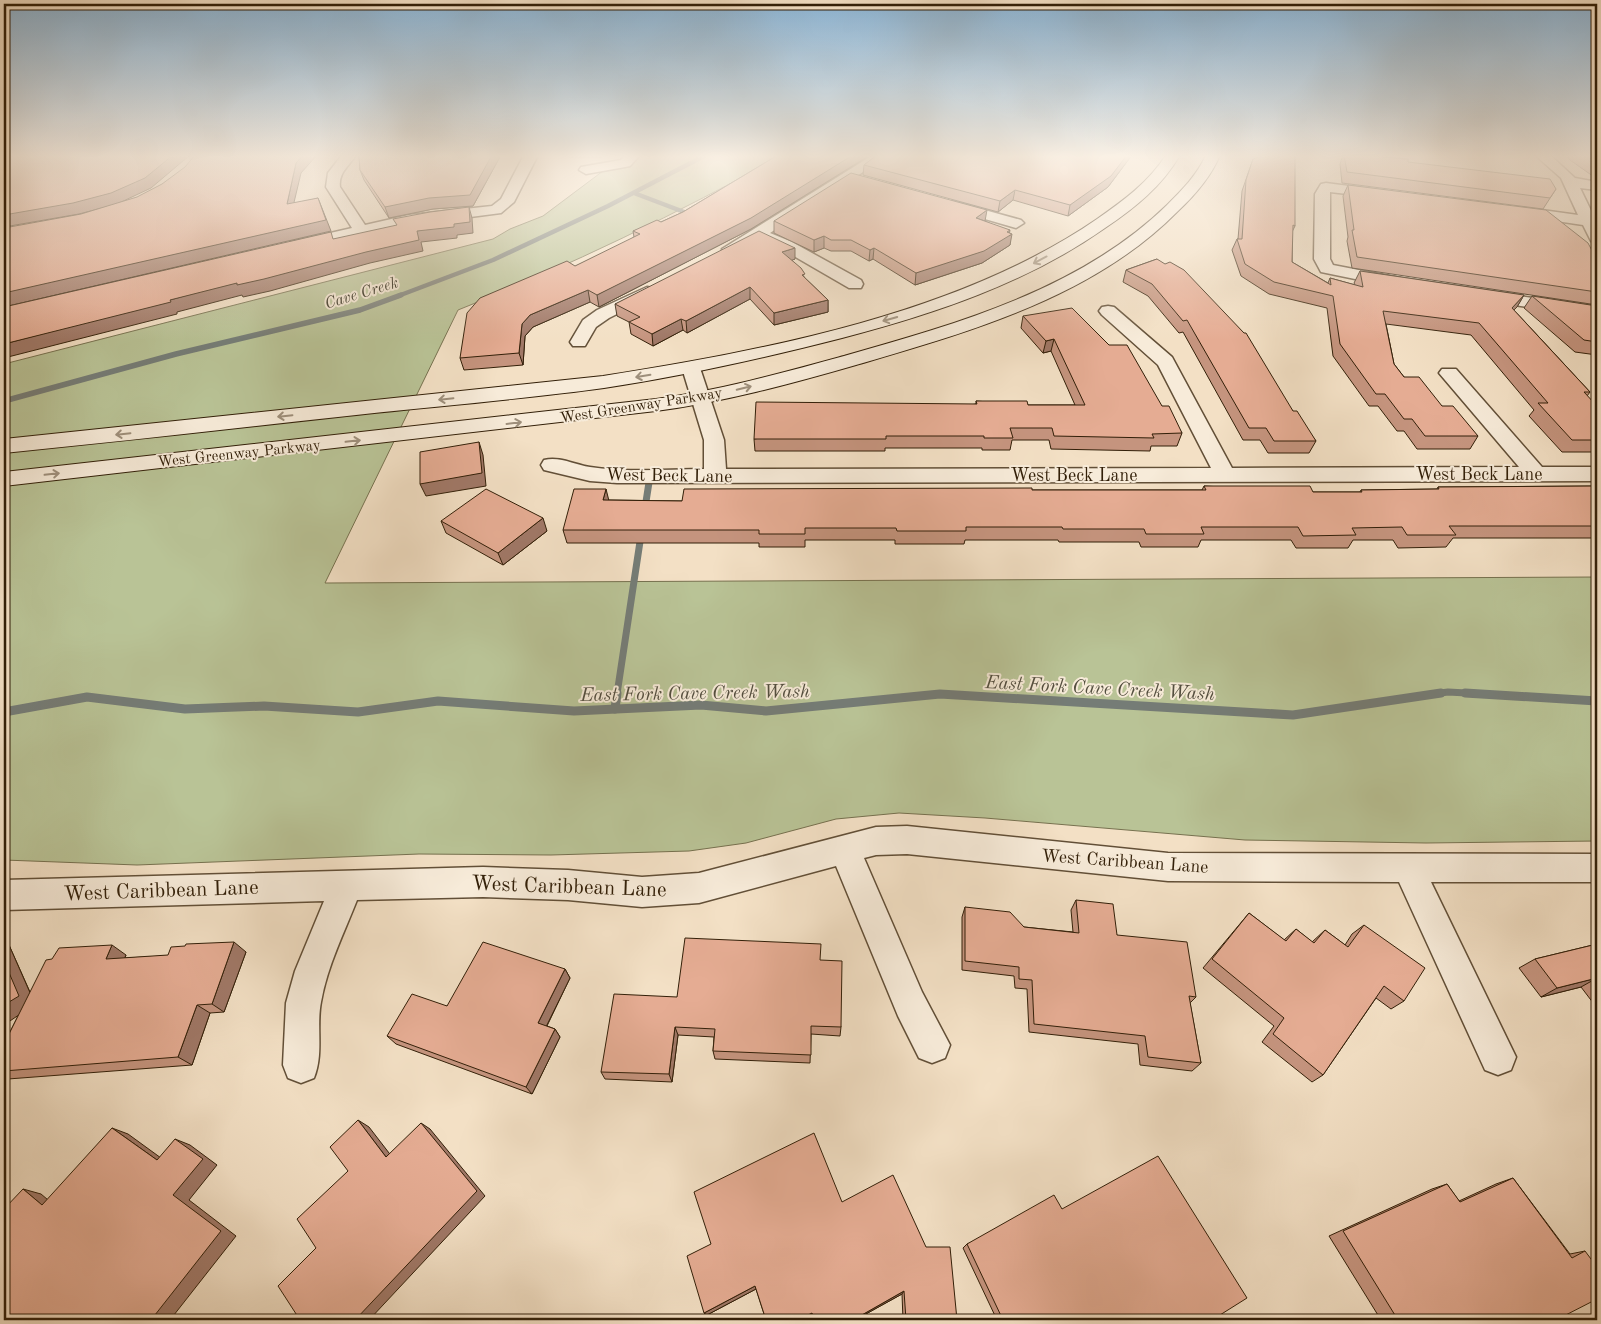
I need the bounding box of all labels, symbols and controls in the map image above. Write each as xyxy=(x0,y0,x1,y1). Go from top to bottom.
one-way arrow xyxy=(1033,255,1048,265)
water label: Cave Creek xyxy=(323,275,400,313)
one-way arrow xyxy=(882,315,898,325)
one-way arrow xyxy=(635,371,651,381)
one-way arrow xyxy=(736,383,752,392)
street label: West Greenway Parkway xyxy=(559,386,723,427)
one-way arrow xyxy=(439,394,455,404)
one-way arrow xyxy=(277,412,293,421)
one-way arrow xyxy=(506,418,522,428)
one-way arrow xyxy=(116,429,132,439)
one-way arrow xyxy=(345,436,361,446)
street label: West Greenway Parkway xyxy=(157,438,322,471)
street label: West Beck Lane xyxy=(605,466,733,486)
street label: West Beck Lane xyxy=(1416,466,1542,484)
street label: West Beck Lane xyxy=(1011,467,1137,485)
one-way arrow xyxy=(44,469,60,479)
water label: East Fork Cave Creek Wash xyxy=(984,674,1215,705)
water label: East Fork Cave Creek Wash xyxy=(579,683,810,706)
street label: West Caribbean Lane xyxy=(1041,847,1209,877)
street label: West Caribbean Lane xyxy=(471,874,667,901)
street label: West Caribbean Lane xyxy=(63,878,259,905)

